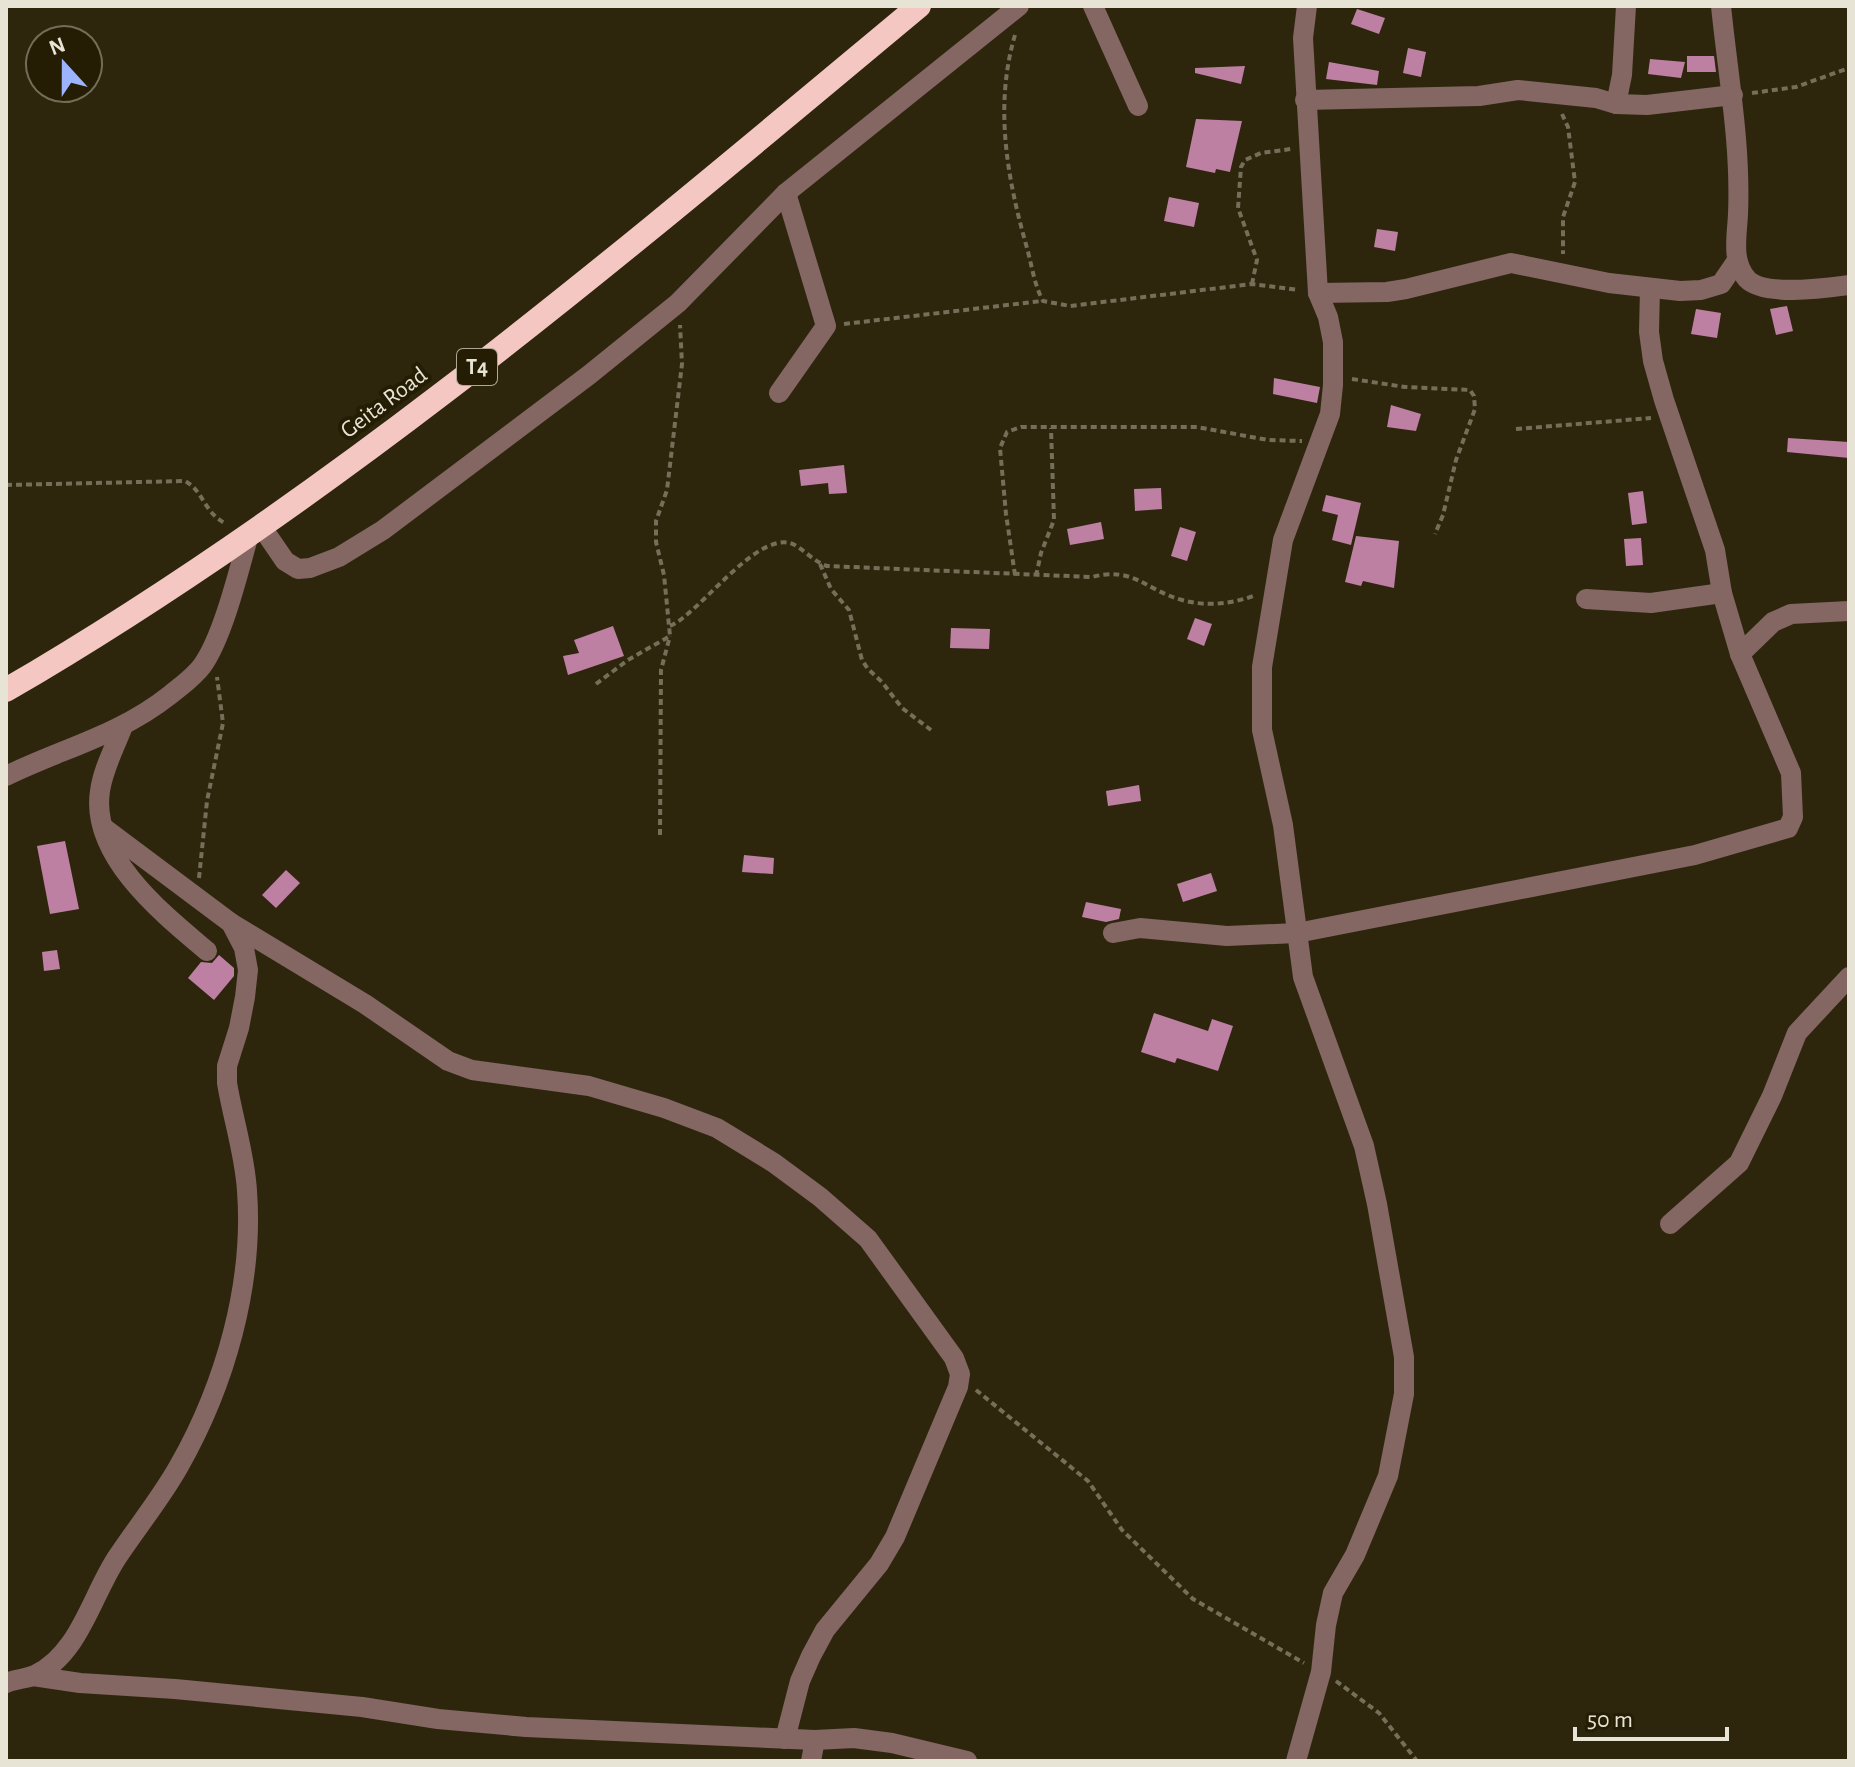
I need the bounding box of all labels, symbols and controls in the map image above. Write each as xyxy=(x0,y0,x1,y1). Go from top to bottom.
north arrow xyxy=(24,24,104,104)
text: N xyxy=(46,33,68,59)
road number: T4 xyxy=(457,349,497,385)
street label: Geita Road xyxy=(336,363,432,443)
scale bar xyxy=(1575,1691,1727,1741)
text: 50 m xyxy=(1587,1708,1633,1732)

